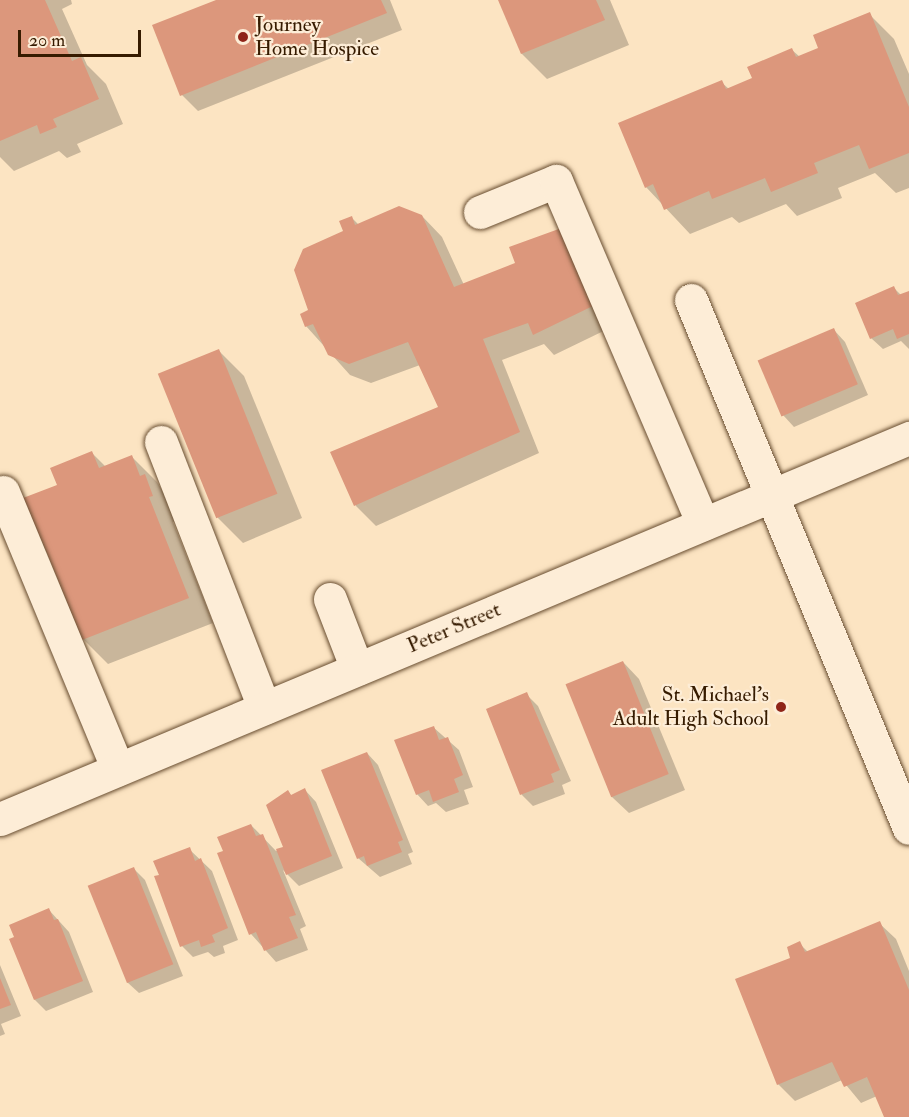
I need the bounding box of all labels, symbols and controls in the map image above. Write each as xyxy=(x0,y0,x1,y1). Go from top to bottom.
place label: Journey Home Hospice xyxy=(255,12,379,62)
scale bar xyxy=(21,18,144,56)
text: 20 m xyxy=(29,29,65,52)
marker: Journey Home Hospice xyxy=(236,30,250,44)
street label: Peter Street xyxy=(404,597,504,659)
place label: St. Michael's Adult High School xyxy=(613,682,769,732)
marker: St. Michael's Adult High School xyxy=(774,700,788,714)

